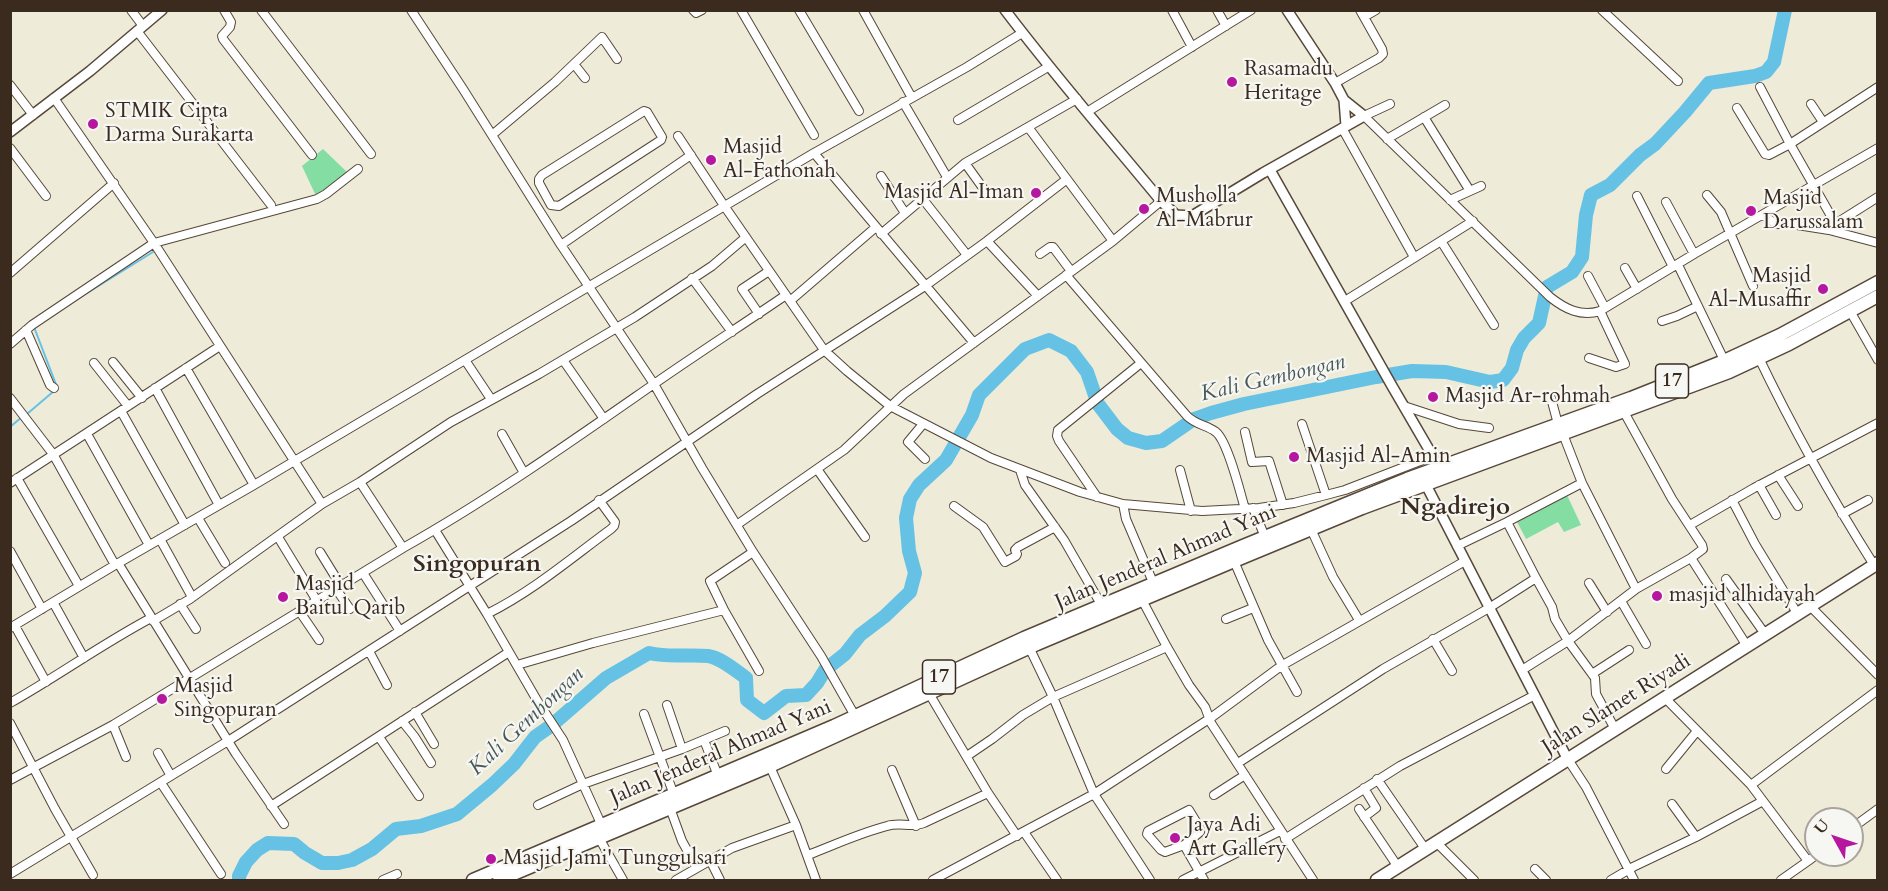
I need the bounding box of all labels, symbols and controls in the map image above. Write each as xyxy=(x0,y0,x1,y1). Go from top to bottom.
place label: Rasamadu Heritage xyxy=(1244,57,1333,107)
marker: Rasamadu Heritage xyxy=(1225,75,1239,89)
place label: STMIK Cipta Darma Surakarta xyxy=(105,99,254,149)
marker: STMIK Cipta Darma Surakarta xyxy=(86,117,100,131)
place label: Masjid Al-Fathonah xyxy=(723,135,836,185)
marker: Masjid Al-Fathonah xyxy=(704,153,718,167)
place label: Masjid Al-Iman xyxy=(884,180,1024,206)
place label: Musholla Al-Mabrur xyxy=(1156,184,1253,234)
marker: Masjid Al-Iman xyxy=(1029,186,1043,200)
place label: Masjid Darussalam xyxy=(1763,186,1864,236)
marker: Musholla Al-Mabrur xyxy=(1137,202,1151,216)
marker: Masjid Darussalam xyxy=(1744,204,1758,218)
place label: Masjid Al-Musaffir xyxy=(1708,264,1811,314)
marker: Masjid Al-Musaffir xyxy=(1816,282,1830,296)
water label: Kali Gembongan xyxy=(1198,350,1348,408)
road number: 17 xyxy=(1656,364,1688,398)
place label: Masjid Ar-rohmah xyxy=(1445,384,1610,410)
marker: Masjid Ar-rohmah xyxy=(1426,390,1440,404)
place label: Masjid Al-Amin xyxy=(1306,444,1451,470)
marker: Masjid Al-Amin xyxy=(1287,450,1301,464)
district label: Ngadirejo xyxy=(1400,494,1510,522)
street label: Jalan Jenderal Ahmad Yani xyxy=(1052,500,1280,616)
district label: Singopuran xyxy=(413,551,541,579)
place label: Masjid Baitul Qarib xyxy=(295,572,405,622)
place label: masjid alhidayah xyxy=(1669,583,1815,609)
marker: masjid alhidayah xyxy=(1650,589,1664,603)
marker: Masjid Baitul Qarib xyxy=(276,590,290,604)
street label: Jalan Slamet Riyadi xyxy=(1538,649,1696,761)
road number: 17 xyxy=(922,660,956,694)
water label: Kali Gembongan xyxy=(464,662,590,782)
place label: Masjid Singopuran xyxy=(174,674,277,724)
marker: Masjid Singopuran xyxy=(155,692,169,706)
street label: Jalan Jenderal Ahmad Yani xyxy=(607,695,835,811)
north arrow xyxy=(1804,807,1864,867)
place label: Jaya Adi Art Gallery xyxy=(1187,813,1287,863)
text: U xyxy=(1809,815,1834,839)
marker: Jaya Adi Art Gallery xyxy=(1168,831,1182,845)
place label: Masjid Jami' Tunggulsari xyxy=(503,846,727,872)
marker: Masjid Jami' Tunggulsari xyxy=(484,852,498,866)

